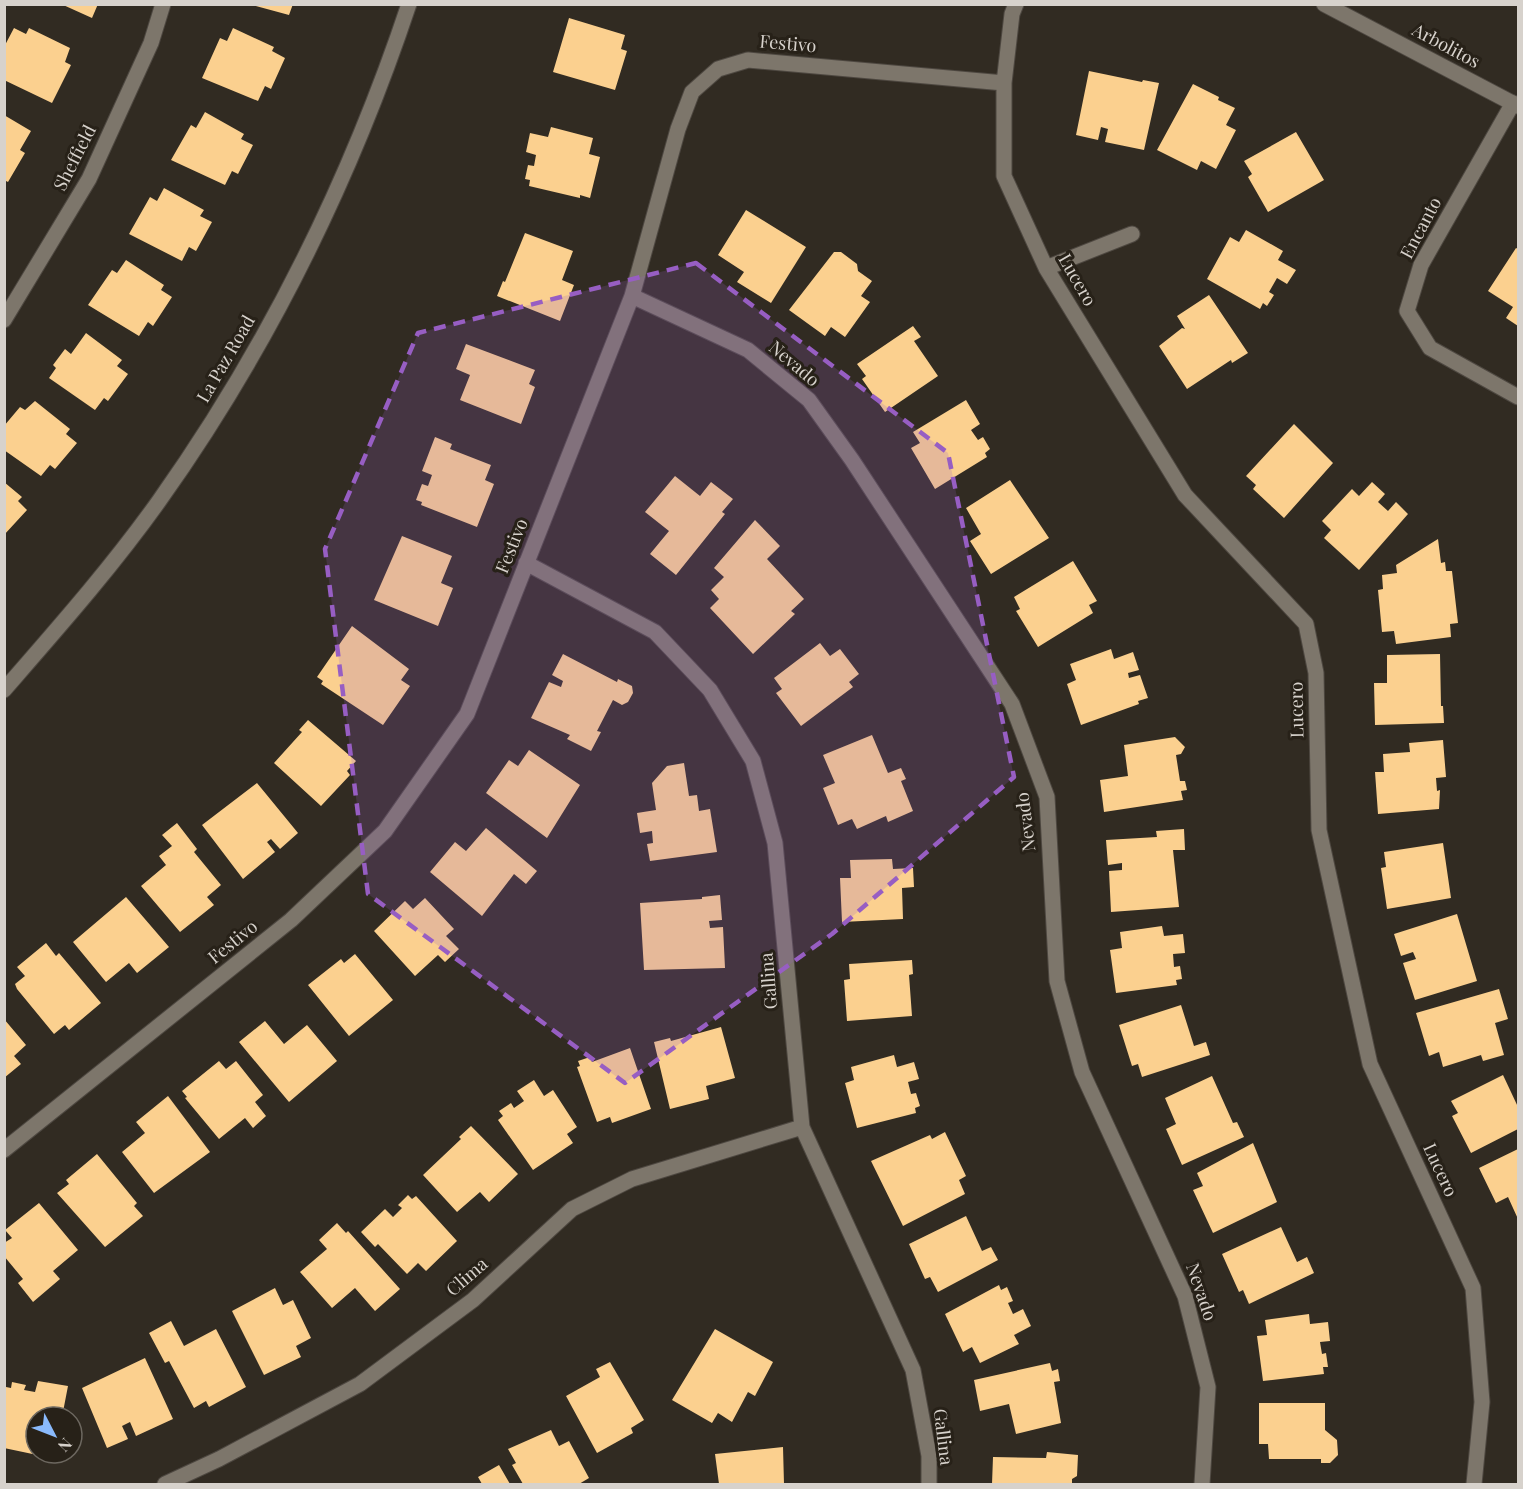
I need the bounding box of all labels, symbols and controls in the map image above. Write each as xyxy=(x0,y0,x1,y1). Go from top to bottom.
street label: Arbolitos xyxy=(1407,17,1485,73)
street label: Festivo xyxy=(759,29,818,57)
street label: Sheffield xyxy=(47,120,101,195)
street label: Encanto xyxy=(1394,192,1446,262)
street label: Lucero xyxy=(1053,249,1102,310)
street label: La Paz Road xyxy=(190,310,260,407)
street label: Nevado xyxy=(764,335,825,392)
street label: Festivo xyxy=(489,515,533,577)
street label: Lucero xyxy=(1284,681,1308,738)
street label: Nevado xyxy=(1009,791,1041,853)
street label: Festivo xyxy=(203,914,262,969)
street label: Gallina xyxy=(754,952,782,1010)
street label: Lucero xyxy=(1418,1139,1464,1200)
street label: Clima xyxy=(440,1252,492,1301)
street label: Nevado xyxy=(1181,1260,1223,1324)
north arrow xyxy=(24,1405,84,1465)
street label: Gallina xyxy=(929,1407,959,1467)
text: N xyxy=(54,1434,77,1457)

